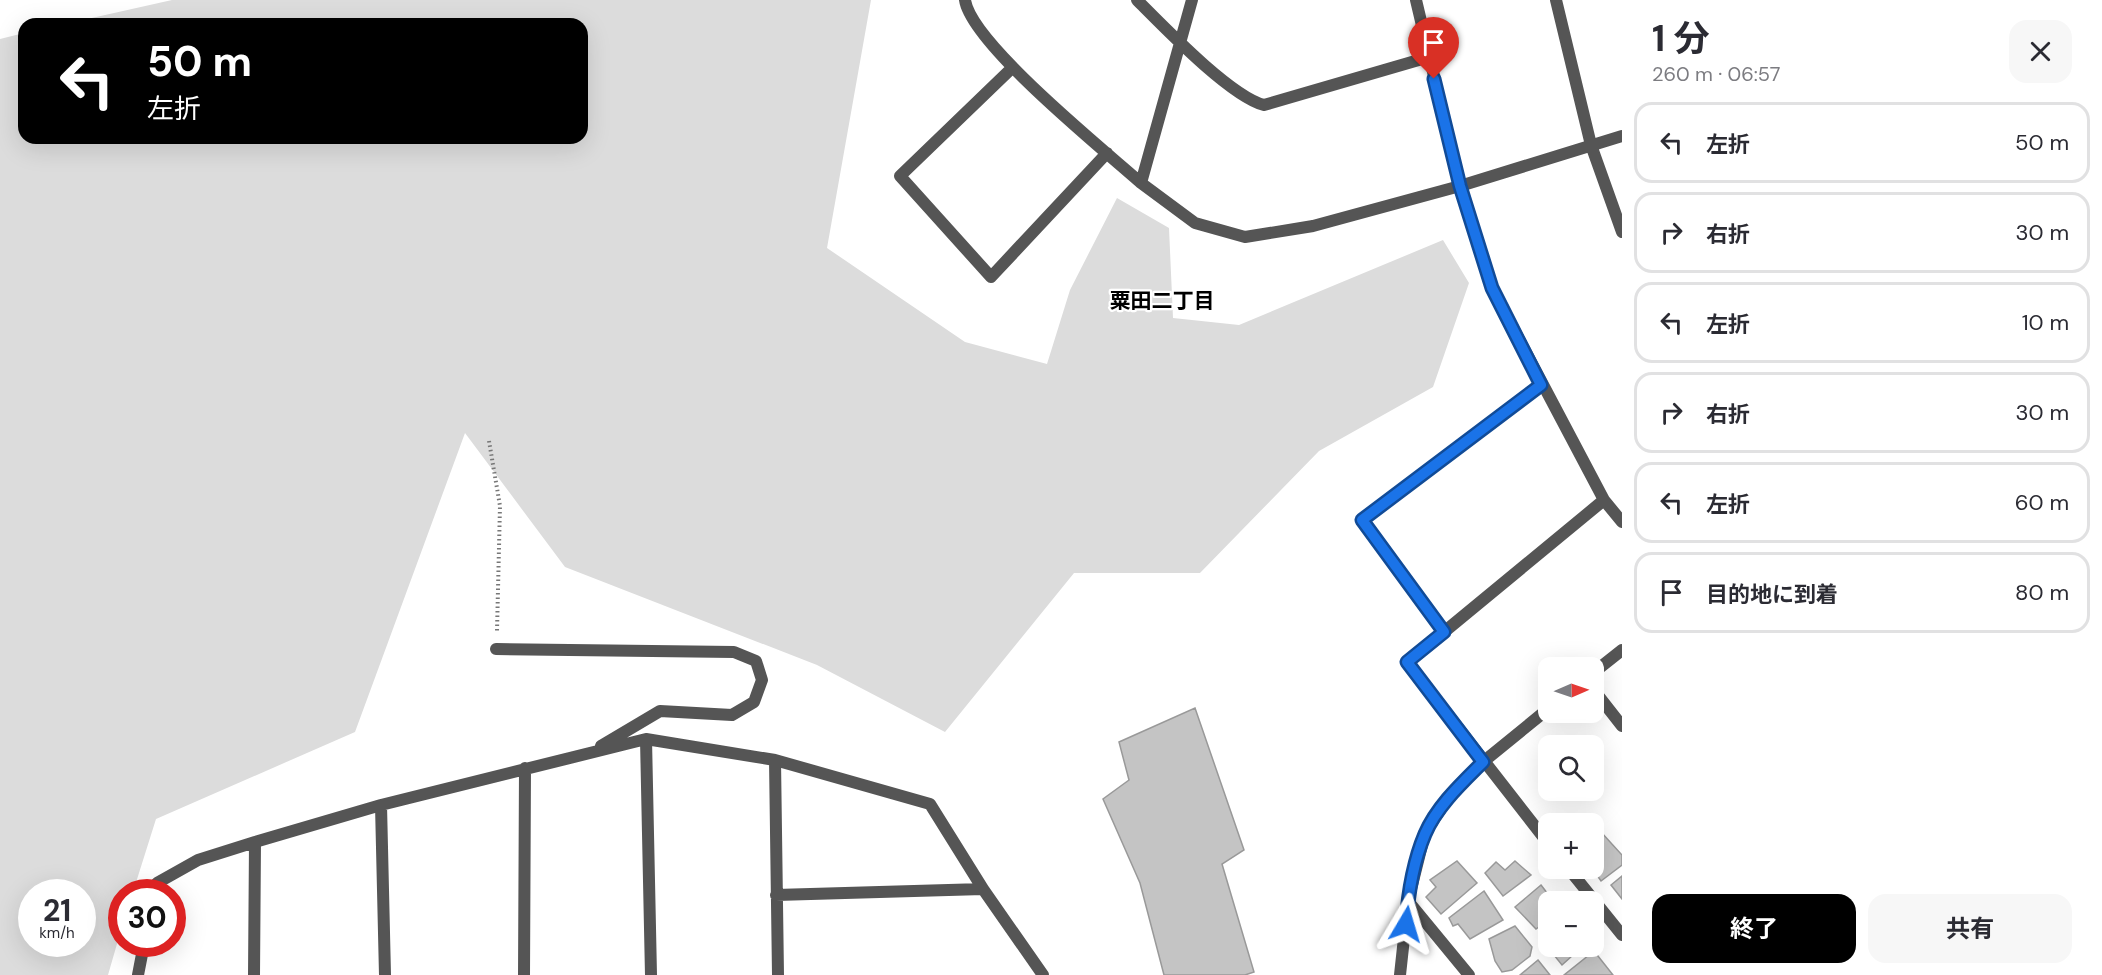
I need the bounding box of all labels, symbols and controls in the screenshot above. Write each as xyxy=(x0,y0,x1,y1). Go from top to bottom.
text: 1 分 xyxy=(1652,15,1710,62)
pin xyxy=(1408,17,1459,79)
button: close xyxy=(2009,20,2072,83)
icon: arrive xyxy=(1417,26,1450,59)
text: 50 m xyxy=(147,34,252,89)
icon: left xyxy=(48,42,126,120)
text: 260 m · 06:57 xyxy=(1652,61,1780,87)
text: 左折 xyxy=(147,91,201,126)
icon: left xyxy=(1655,126,1688,159)
text: 50 m xyxy=(2015,128,2069,157)
text: 左折 xyxy=(1706,130,1750,159)
icon: right xyxy=(1655,216,1688,249)
text: 30 m xyxy=(2015,218,2069,247)
text: 右折 xyxy=(1706,220,1750,249)
district label: 粟田二丁目 xyxy=(1110,287,1215,315)
icon: left xyxy=(1655,306,1688,339)
text: 10 m xyxy=(2022,308,2069,337)
text: 左折 xyxy=(1706,310,1750,339)
icon: right xyxy=(1655,396,1688,429)
text: 30 m xyxy=(2015,398,2069,427)
text: 右折 xyxy=(1706,400,1750,429)
icon: left xyxy=(1655,486,1688,519)
text: 60 m xyxy=(2015,488,2069,517)
text: 左折 xyxy=(1706,490,1750,519)
icon: arrive xyxy=(1655,576,1688,609)
text: 80 m xyxy=(2015,578,2069,607)
text: 目的地に到着 xyxy=(1706,580,1838,609)
north arrow xyxy=(1538,657,1604,723)
map controls xyxy=(1538,657,1604,957)
button: search xyxy=(1538,735,1604,801)
button: + xyxy=(1538,813,1604,879)
speed limit sign: 30 xyxy=(108,879,186,957)
text: 21 xyxy=(43,891,71,930)
button: − xyxy=(1538,891,1604,957)
position arrow xyxy=(1374,892,1438,956)
button: 終了 xyxy=(1652,894,1856,963)
button: 共有 xyxy=(1868,894,2072,963)
text: km/h xyxy=(39,923,75,943)

